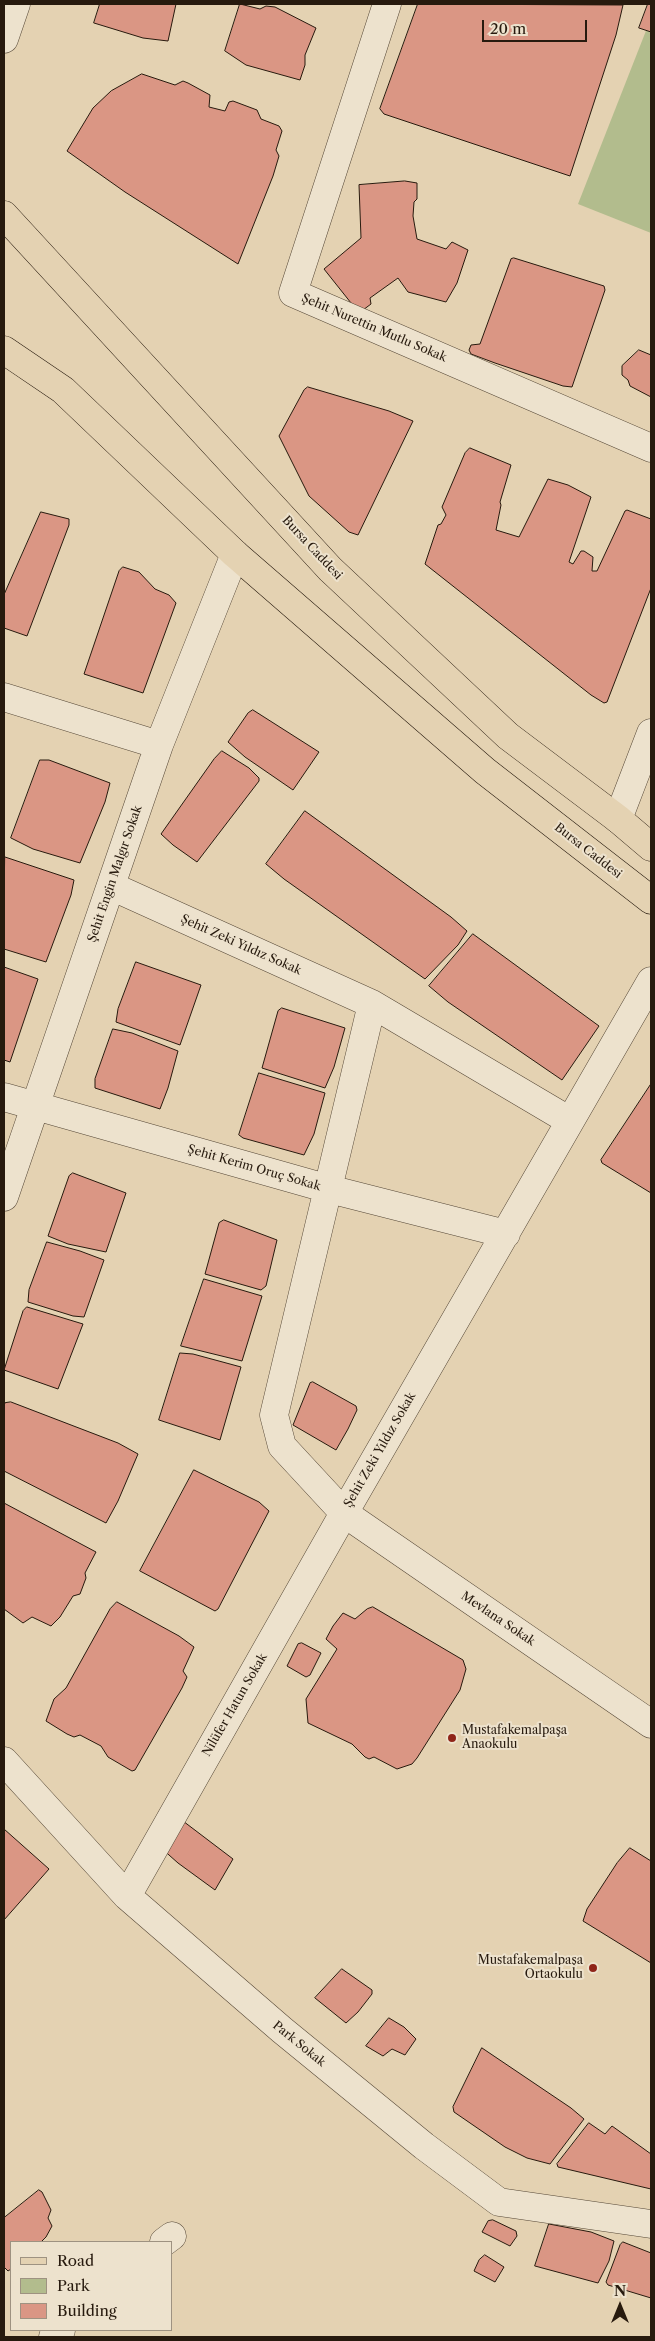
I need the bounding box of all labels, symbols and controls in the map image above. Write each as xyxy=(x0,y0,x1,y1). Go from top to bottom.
scale bar xyxy=(485,10,590,42)
text: 20 m xyxy=(490,19,526,38)
street label: Şehit Nurettin Mutlu Sokak xyxy=(299,291,449,365)
street label: Bursa Caddesi xyxy=(279,513,345,583)
street label: Şehit Engin Malgır Sokak xyxy=(85,804,145,944)
street label: Bursa Caddesi xyxy=(552,820,624,882)
street label: Şehit Zeki Yıldız Sokak xyxy=(178,912,304,978)
street label: Şehit Kerim Oruç Sokak xyxy=(186,1142,322,1194)
street label: Şehit Zeki Yıldız Sokak xyxy=(341,1390,419,1510)
street label: Mevlana Sokak xyxy=(458,1589,538,1649)
street label: Nilüfer Hatun Sokak xyxy=(200,1651,270,1759)
place label: Mustafakemalpaşa Anaokulu xyxy=(462,1724,567,1752)
marker: Mustafakemalpaşa Anaokulu xyxy=(446,1732,458,1744)
place label: Mustafakemalpaşa Ortaokulu xyxy=(478,1954,583,1982)
marker: Mustafakemalpaşa Ortaokulu xyxy=(587,1962,599,1974)
street label: Park Sokak xyxy=(270,2018,328,2070)
legend xyxy=(10,2241,172,2331)
text: Road xyxy=(57,2251,94,2270)
text: Park xyxy=(57,2276,90,2295)
north arrow xyxy=(595,2281,645,2331)
text: N xyxy=(614,2282,626,2300)
text: Building xyxy=(57,2301,117,2320)

